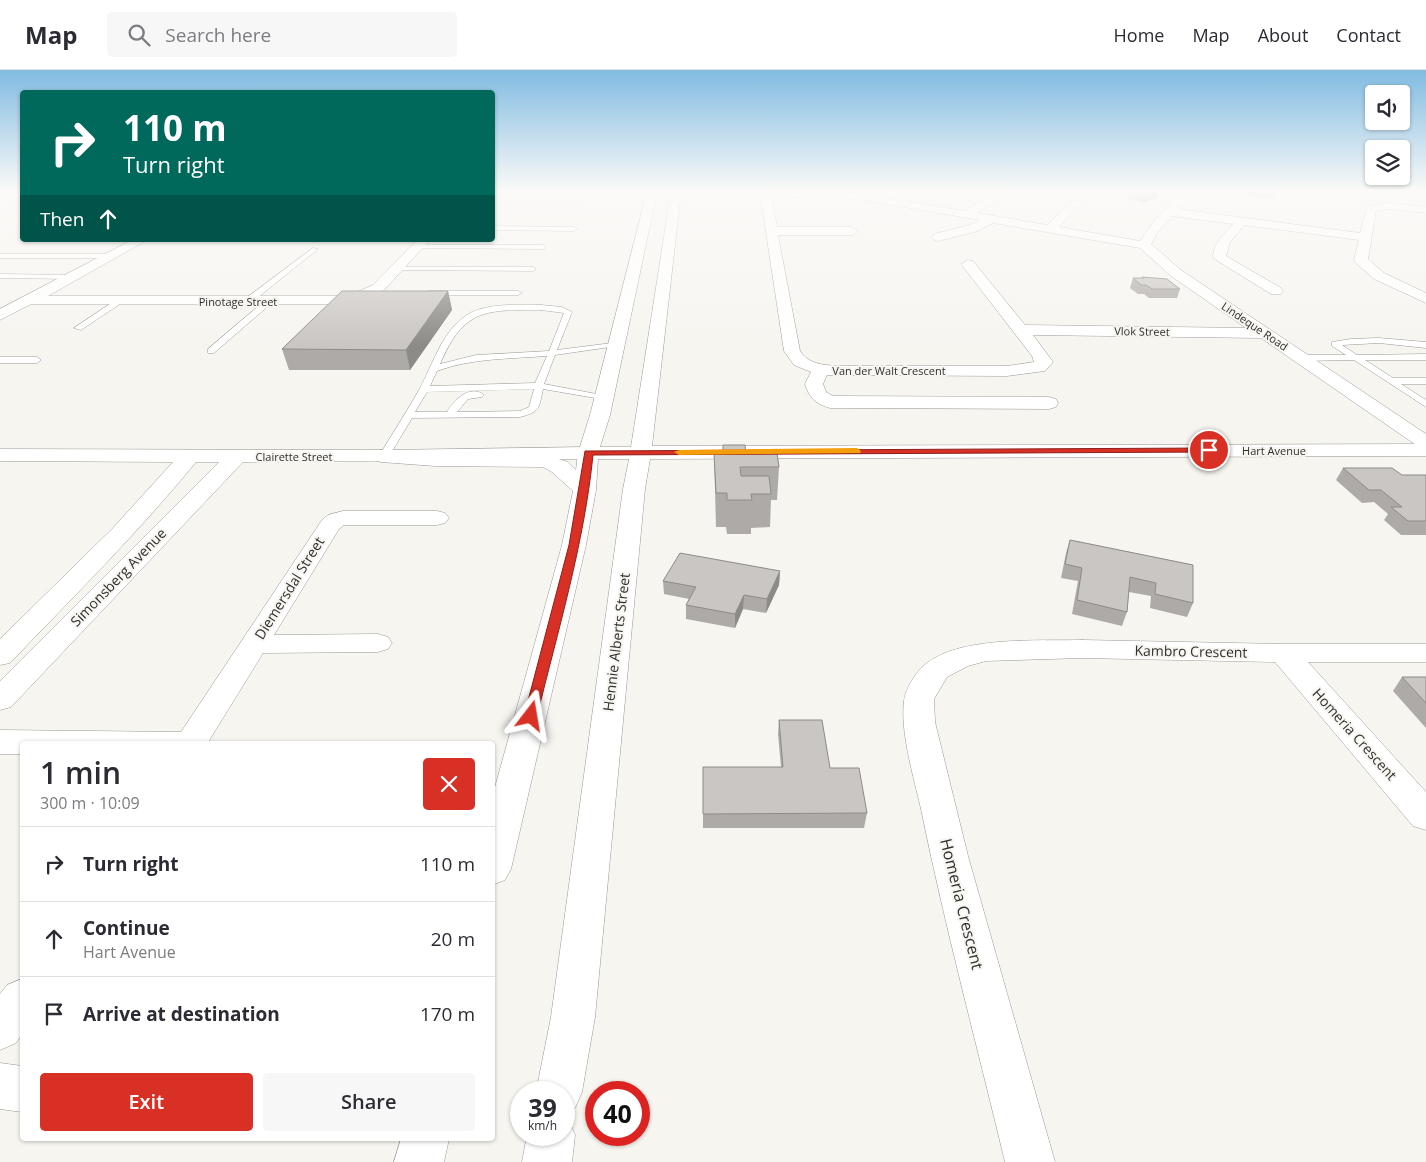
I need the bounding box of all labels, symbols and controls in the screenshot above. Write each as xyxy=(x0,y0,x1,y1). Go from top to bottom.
search box xyxy=(107,12,457,57)
text: Map xyxy=(25,18,77,51)
icon: search xyxy=(125,21,153,49)
text: Search here xyxy=(165,22,271,48)
text: Home xyxy=(1114,23,1164,47)
text: Map xyxy=(1192,23,1230,47)
text: About xyxy=(1258,23,1308,47)
text: Contact xyxy=(1336,23,1401,47)
map controls xyxy=(1365,85,1410,185)
button: sound xyxy=(1365,85,1410,130)
text: 110 m xyxy=(123,104,227,151)
icon: right xyxy=(40,110,105,175)
button: layers xyxy=(1365,140,1410,185)
text: Turn right xyxy=(123,149,225,179)
icon: ahead xyxy=(94,205,122,233)
text: Then xyxy=(40,206,84,232)
street label: Pinotage Street xyxy=(199,294,277,309)
street label: Lindeque Road xyxy=(1219,298,1291,354)
street label: Vlok Street xyxy=(1114,323,1170,339)
street label: Van der Walt Crescent xyxy=(832,363,946,378)
pin xyxy=(1188,429,1230,471)
icon: arrive xyxy=(1195,436,1223,464)
street label: Hart Avenue xyxy=(1242,443,1306,458)
street label: Clairette Street xyxy=(256,449,333,464)
street label: Simonsberg Avenue xyxy=(66,524,170,630)
street label: Diemersdal Street xyxy=(250,533,328,643)
street label: Hennie Alberts Street xyxy=(598,572,634,712)
street label: Kambro Crescent xyxy=(1134,641,1248,661)
street label: Homeria Crescent xyxy=(1309,684,1401,784)
position arrow xyxy=(504,689,556,741)
text: 1 min xyxy=(40,752,121,793)
button: close xyxy=(423,758,475,810)
text: 300 m · 10:09 xyxy=(40,792,140,814)
street label: Homeria Crescent xyxy=(935,836,989,972)
icon: right xyxy=(40,850,68,878)
text: Turn right xyxy=(83,851,178,877)
text: 110 m xyxy=(420,851,475,877)
text: Continue xyxy=(83,915,170,941)
icon: ahead xyxy=(40,925,68,953)
text: 20 m xyxy=(431,926,475,952)
text: Hart Avenue xyxy=(83,941,176,963)
icon: arrive xyxy=(40,1000,68,1028)
text: Arrive at destination xyxy=(83,1001,280,1027)
text: 170 m xyxy=(420,1001,475,1027)
button: Exit xyxy=(40,1073,253,1131)
button: Share xyxy=(263,1073,475,1131)
speed limit sign: 40 xyxy=(585,1081,650,1146)
text: 39 xyxy=(528,1090,557,1124)
text: km/h xyxy=(528,1117,557,1134)

